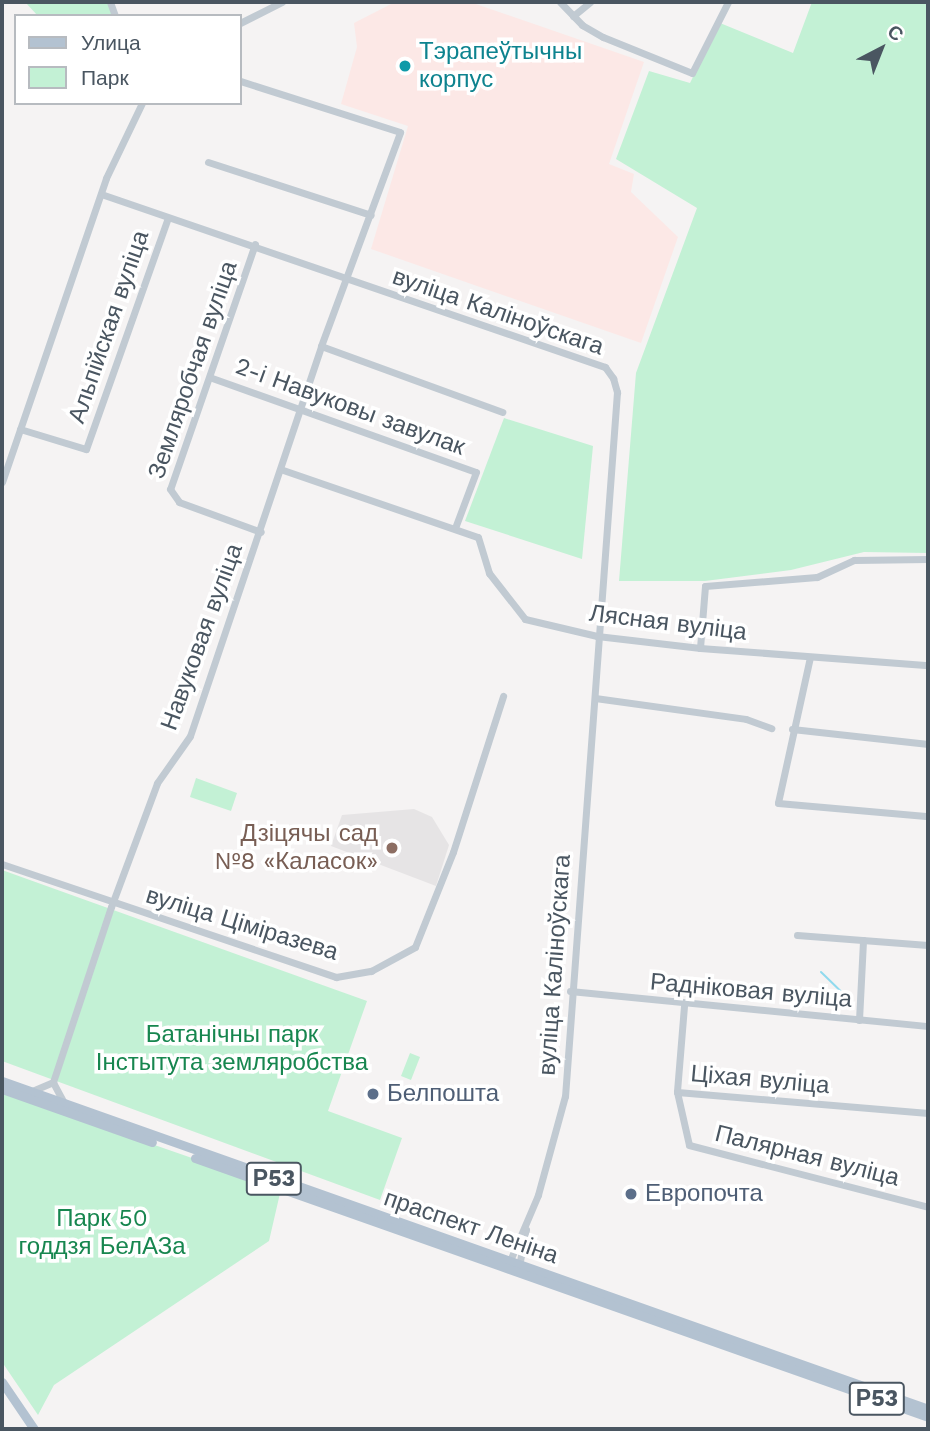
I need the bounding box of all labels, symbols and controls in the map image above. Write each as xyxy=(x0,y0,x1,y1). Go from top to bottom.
legend xyxy=(14,14,242,105)
north arrow xyxy=(846,14,916,84)
text: С xyxy=(883,20,908,46)
text: Улица xyxy=(81,30,141,55)
place label: Тэрапеўтычны корпус xyxy=(419,38,582,94)
marker: Тэрапеўтычны корпус xyxy=(397,58,413,74)
text: Парк xyxy=(81,65,129,90)
street label: Альпійская вуліца xyxy=(63,227,155,427)
street label: Земляробчая вуліца xyxy=(142,257,244,483)
street label: вуліца Каліноўскага xyxy=(389,262,607,362)
street label: 2-і Навуковы завулак xyxy=(231,352,469,462)
street label: Навуковая вуліца xyxy=(155,540,249,734)
street label: Лясная вуліца xyxy=(588,599,748,647)
place label: Дзіцячы сад №8 «Каласок» xyxy=(214,820,378,876)
marker: Дзіцячы сад №8 «Каласок» xyxy=(384,840,400,856)
street label: вуліца Каліноўскага xyxy=(533,854,577,1076)
street label: вуліца Ціміразева xyxy=(142,881,342,967)
street label: Радніковая вуліца xyxy=(649,968,853,1014)
park label: Батанічны парк Інстытута земляробства xyxy=(96,1021,368,1077)
street label: Ціхая вуліца xyxy=(689,1060,831,1100)
place label: Белпошта xyxy=(387,1080,499,1108)
marker: Белпошта xyxy=(365,1086,381,1102)
street label: Палярная вуліца xyxy=(712,1119,902,1193)
road number: Р53 xyxy=(244,1160,304,1198)
place label: Европочта xyxy=(645,1180,763,1208)
street label: праспект Леніна xyxy=(380,1184,562,1270)
marker: Европочта xyxy=(623,1186,639,1202)
park label: Парк 50 годдзя БелАЗа xyxy=(18,1205,186,1261)
road number: Р53 xyxy=(847,1380,907,1418)

